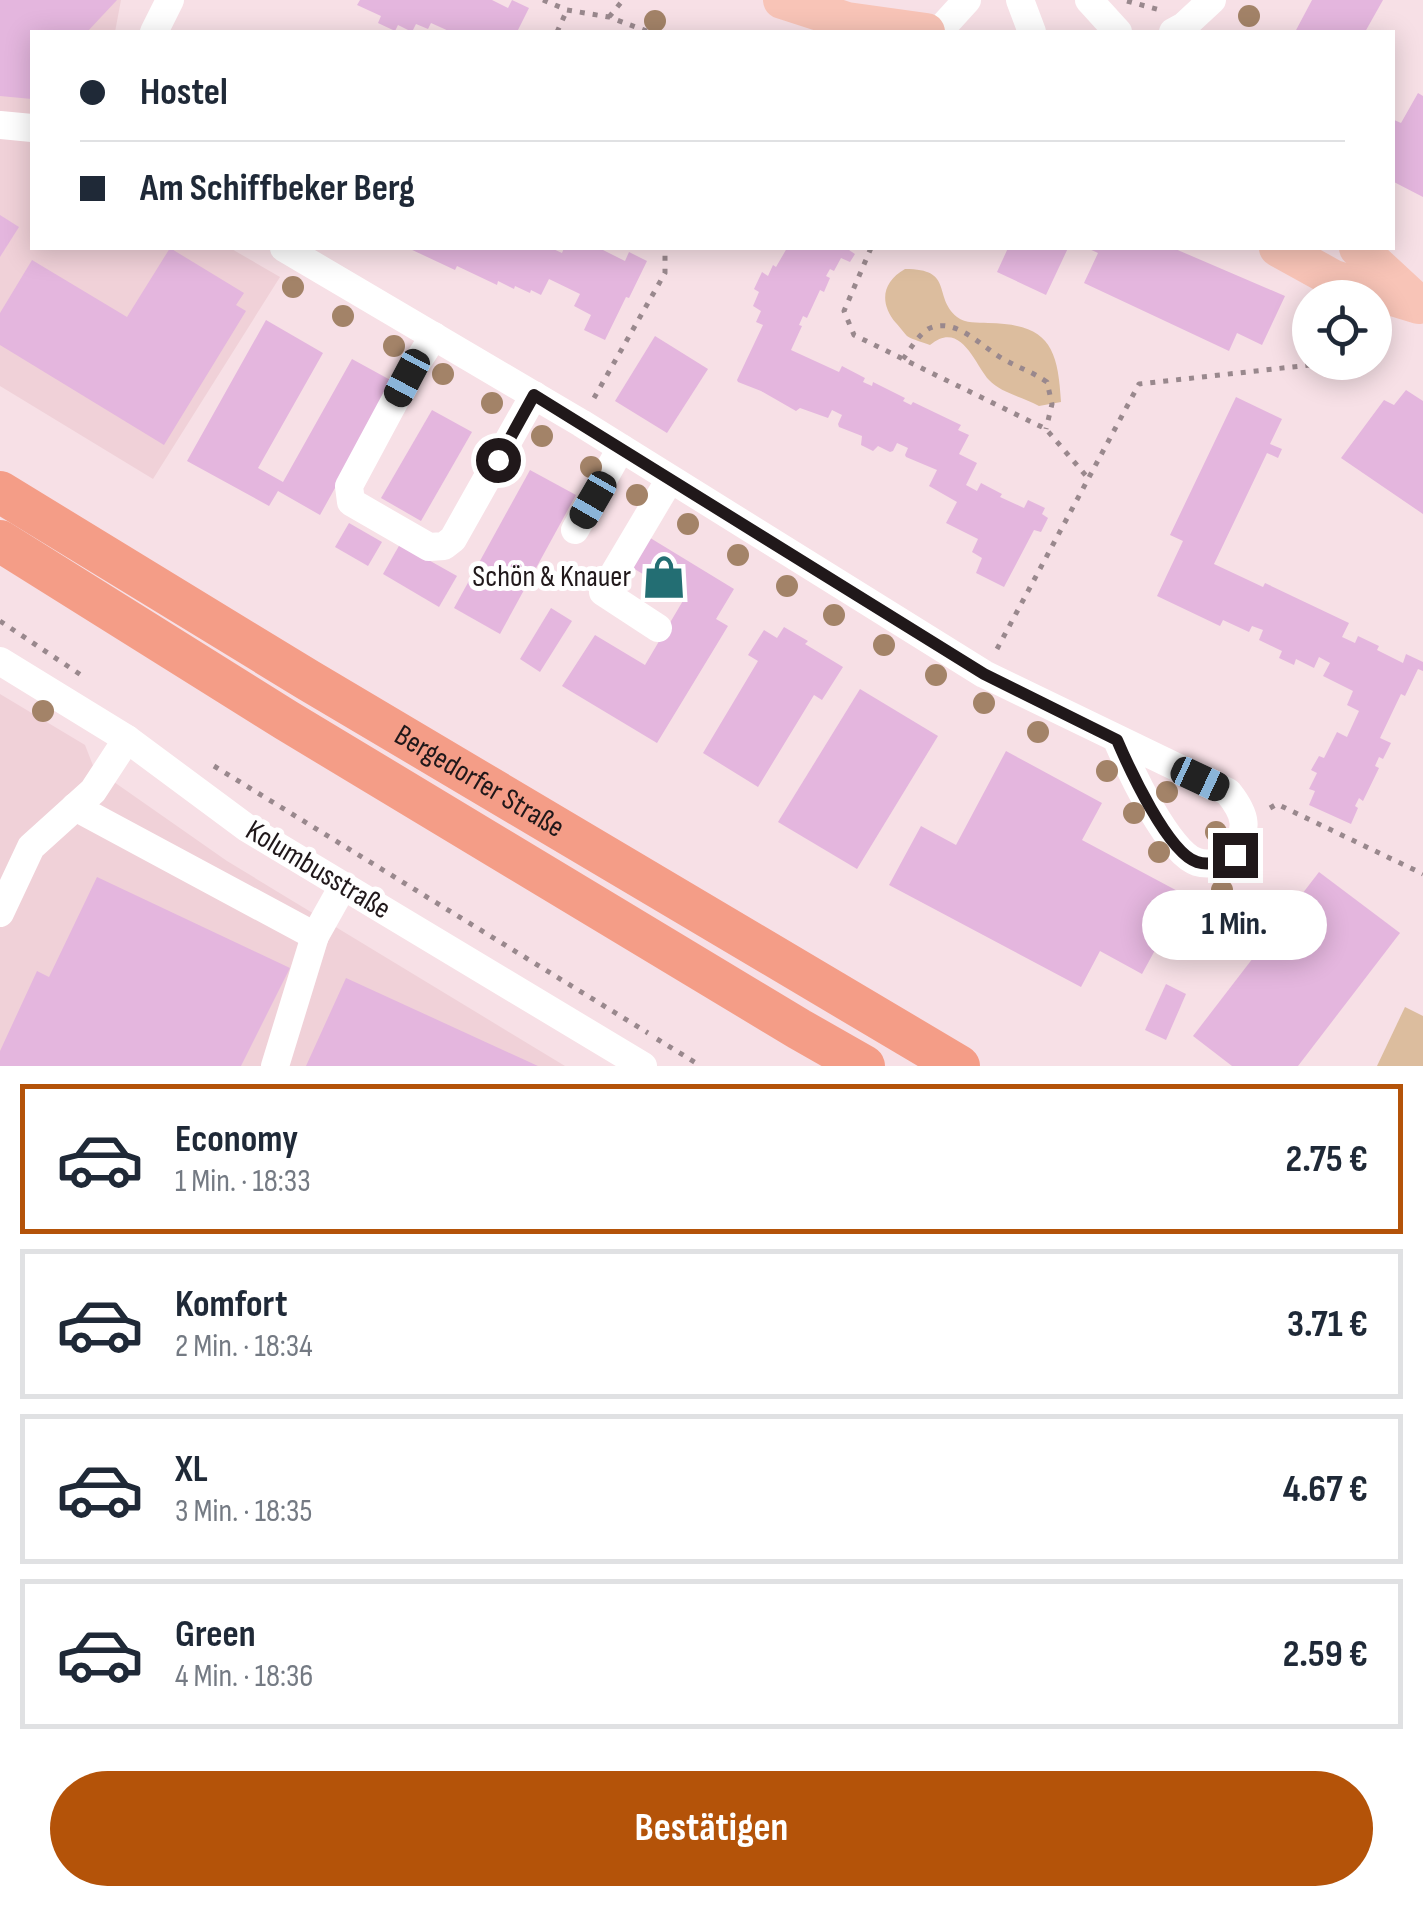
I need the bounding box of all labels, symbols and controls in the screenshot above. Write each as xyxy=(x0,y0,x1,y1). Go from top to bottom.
text: Hostel xyxy=(140,70,228,115)
text: Am Schiffbeker Berg xyxy=(140,166,415,211)
map controls xyxy=(1292,280,1392,380)
button: locate xyxy=(1292,280,1392,380)
car xyxy=(380,344,434,412)
route start xyxy=(476,438,521,483)
car xyxy=(565,467,621,533)
shop icon: Schön & Knauer xyxy=(640,553,688,601)
place label: Schön & Knauer xyxy=(472,559,631,595)
street label: Bergedorfer Straße xyxy=(388,717,571,846)
car xyxy=(1166,753,1234,805)
street label: Kolumbusstraße xyxy=(239,813,397,927)
route end xyxy=(1213,833,1258,878)
callout: 1 Min. xyxy=(1142,890,1328,960)
text: 1 Min. xyxy=(1202,905,1267,944)
icon: car xyxy=(55,1114,145,1204)
text: Economy xyxy=(175,1117,298,1162)
text: 2.75 € xyxy=(1286,1137,1368,1182)
text: 1 Min. · 18:33 xyxy=(175,1162,311,1201)
icon: car xyxy=(55,1279,145,1369)
text: Komfort xyxy=(175,1282,287,1327)
text: 3.71 € xyxy=(1287,1302,1368,1347)
text: 2 Min. · 18:34 xyxy=(175,1327,313,1366)
icon: car xyxy=(55,1444,145,1534)
text: XL xyxy=(175,1447,208,1492)
text: 4.67 € xyxy=(1283,1467,1368,1512)
text: 3 Min. · 18:35 xyxy=(175,1492,312,1531)
icon: car xyxy=(55,1609,145,1699)
text: Green xyxy=(175,1612,256,1657)
text: 2.59 € xyxy=(1283,1632,1368,1677)
text: 4 Min. · 18:36 xyxy=(175,1657,313,1696)
button: Bestätigen xyxy=(50,1771,1373,1886)

